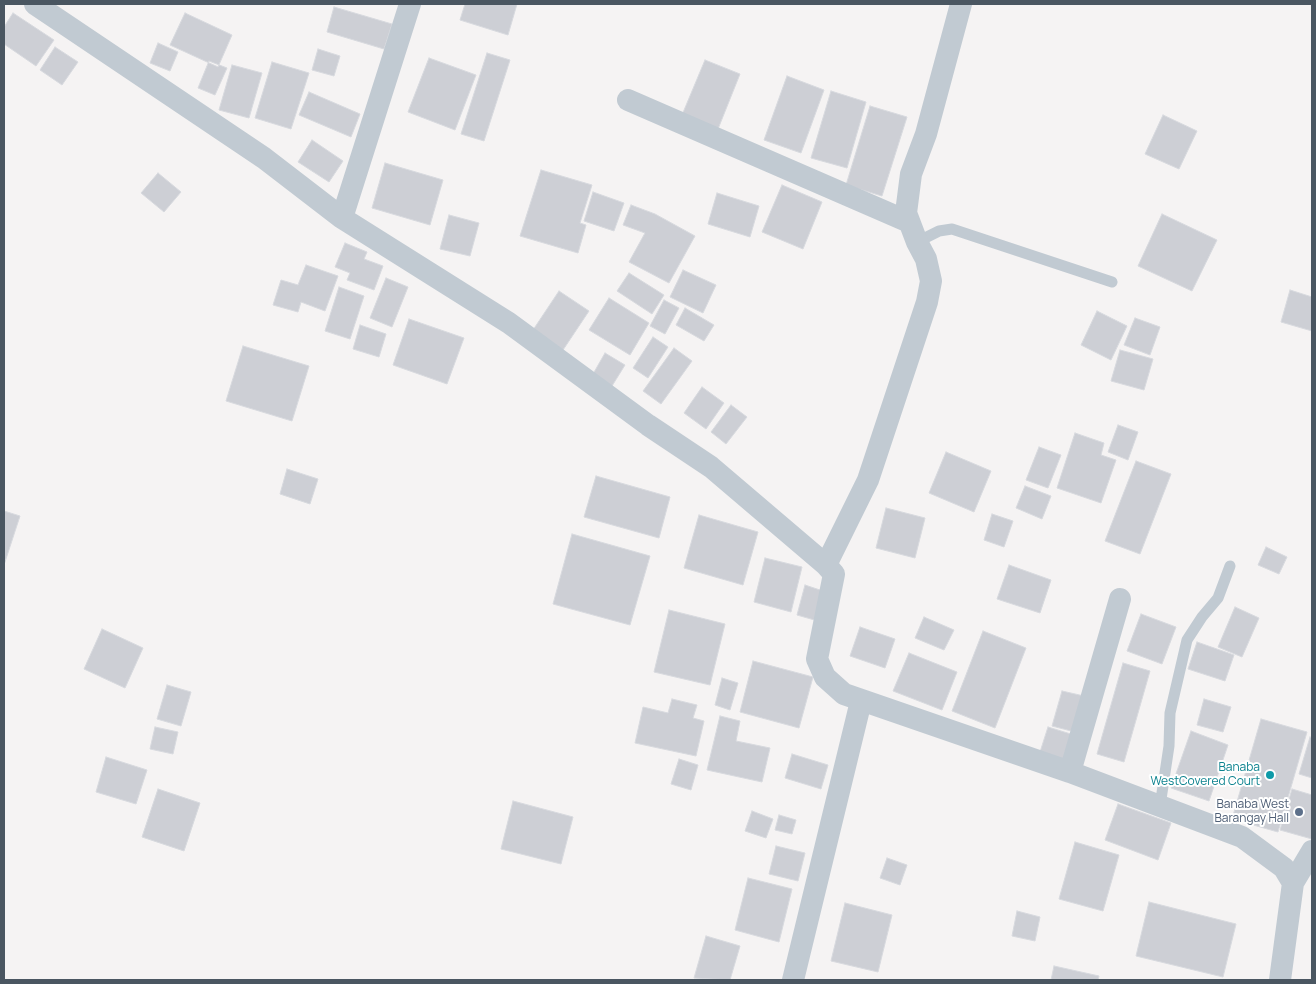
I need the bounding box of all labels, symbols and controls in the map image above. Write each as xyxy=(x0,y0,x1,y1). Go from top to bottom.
place label: Banaba WestCovered Court xyxy=(1150,761,1260,789)
marker: Banaba WestCovered Court xyxy=(1264,769,1276,781)
place label: Banaba West Barangay Hall xyxy=(1214,798,1289,826)
marker: Banaba West Barangay Hall xyxy=(1293,806,1305,818)

